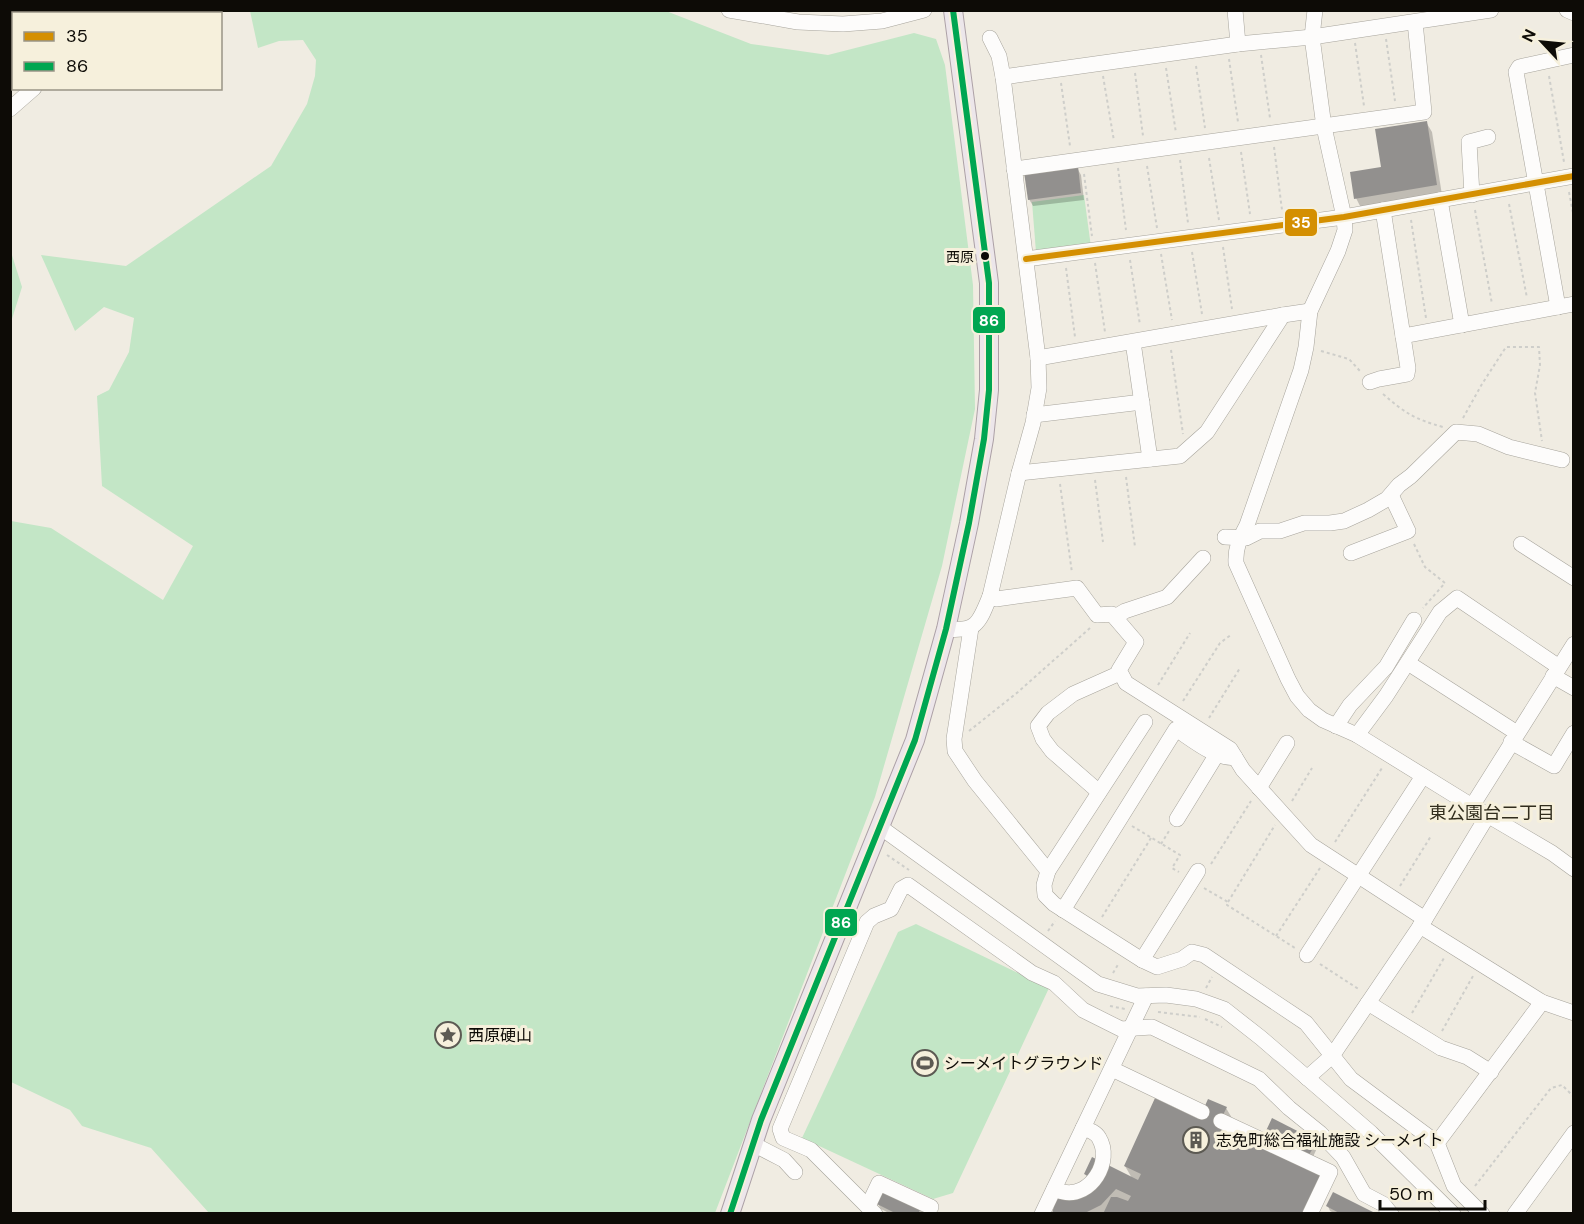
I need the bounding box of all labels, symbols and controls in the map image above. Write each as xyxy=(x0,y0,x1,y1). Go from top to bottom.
legend xyxy=(12,12,222,90)
north arrow xyxy=(1512,12,1572,72)
text: 35 xyxy=(66,24,88,48)
text: N xyxy=(1517,26,1541,45)
text: 86 xyxy=(66,54,88,78)
line badge: 35 xyxy=(1284,208,1318,237)
text: 35 xyxy=(1291,212,1311,233)
place label: 西原 xyxy=(946,248,974,266)
marker: 西原 xyxy=(979,250,991,262)
line badge: 86 xyxy=(972,306,1006,334)
text: 86 xyxy=(979,310,999,331)
district label: 東公園台二丁目 xyxy=(1429,801,1555,825)
line badge: 86 xyxy=(824,908,858,937)
text: 86 xyxy=(831,912,851,933)
place icon: 西原硬山 xyxy=(433,1020,463,1050)
place label: 西原硬山 xyxy=(468,1025,532,1046)
sports icon: シーメイトグラウンド xyxy=(910,1048,940,1078)
place label: シーメイトグラウンド xyxy=(944,1053,1103,1074)
building icon: 志免町総合福祉施設 シーメイト xyxy=(1181,1125,1211,1155)
place label: 志免町総合福祉施設 シーメイト xyxy=(1216,1130,1444,1151)
scale bar xyxy=(1380,1173,1485,1211)
text: 50 m xyxy=(1389,1182,1433,1206)

